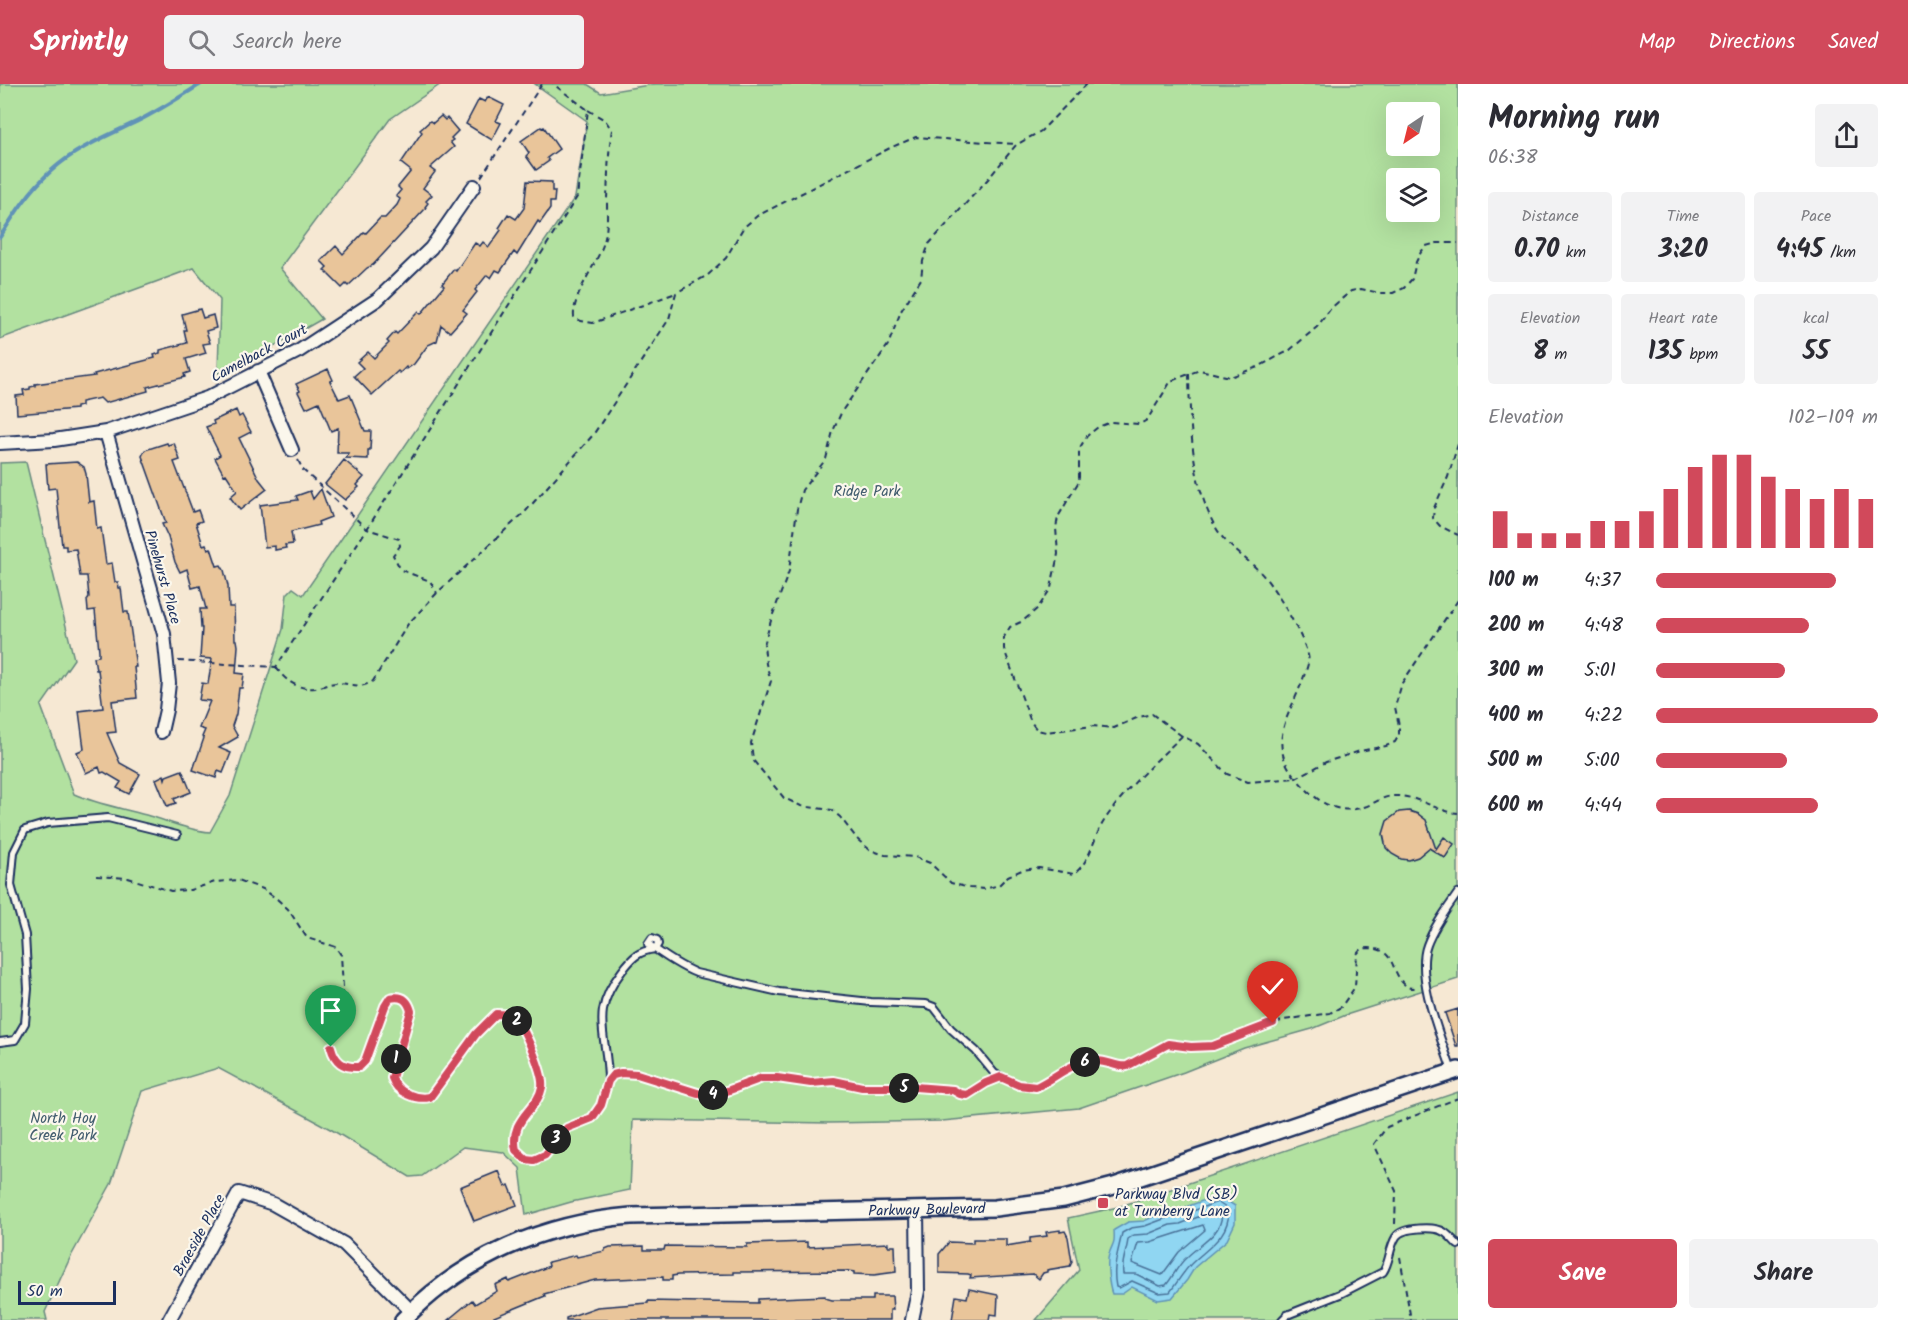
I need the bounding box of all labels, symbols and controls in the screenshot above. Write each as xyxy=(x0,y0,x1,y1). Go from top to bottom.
search box xyxy=(164,15,584,69)
text: Sprintly xyxy=(30,20,128,65)
text: Search here xyxy=(233,25,342,60)
icon: search xyxy=(185,26,218,59)
text: Map xyxy=(1639,26,1675,59)
text: Directions xyxy=(1708,26,1795,59)
text: Saved xyxy=(1828,26,1878,59)
text: Morning run xyxy=(1488,93,1660,146)
north arrow xyxy=(1386,102,1440,156)
map controls xyxy=(1386,102,1440,222)
button: share xyxy=(1815,104,1878,167)
text: 06:38 xyxy=(1488,142,1538,174)
button: layers xyxy=(1386,168,1440,222)
text: Distance xyxy=(1521,204,1579,229)
text: Time xyxy=(1667,204,1699,229)
text: Pace xyxy=(1801,204,1831,229)
text: 0.70 xyxy=(1514,229,1559,271)
text: 3:20 xyxy=(1658,229,1708,271)
text: 4:45 xyxy=(1776,229,1824,271)
text: km xyxy=(1559,240,1586,265)
text: /km xyxy=(1824,240,1856,265)
text: Elevation xyxy=(1520,306,1580,331)
text: Heart rate xyxy=(1648,306,1718,331)
text: kcal xyxy=(1803,306,1829,331)
street label: Camelback Court xyxy=(207,318,312,390)
text: 8 xyxy=(1533,331,1548,373)
text: 135 xyxy=(1648,331,1683,373)
text: 55 xyxy=(1803,331,1829,373)
text: m xyxy=(1548,342,1567,367)
text: bpm xyxy=(1683,342,1718,367)
text: Elevation xyxy=(1488,402,1564,434)
text: 102–109 m xyxy=(1788,402,1878,434)
park label: Ridge Park xyxy=(834,480,901,504)
street label: Pinehurst Place xyxy=(137,527,187,628)
text: 100 m xyxy=(1488,565,1539,597)
text: 4:37 xyxy=(1584,565,1621,597)
text: 200 m xyxy=(1488,610,1544,642)
text: 4:48 xyxy=(1584,610,1623,642)
text: 300 m xyxy=(1488,655,1544,687)
text: 5:01 xyxy=(1584,655,1616,687)
text: 400 m xyxy=(1488,700,1544,732)
text: 4:22 xyxy=(1584,700,1623,732)
text: 500 m xyxy=(1488,745,1543,777)
text: 5:00 xyxy=(1584,745,1620,777)
text: 600 m xyxy=(1488,790,1543,822)
text: 4:44 xyxy=(1584,790,1622,822)
pin xyxy=(1247,961,1298,1023)
icon: check xyxy=(1256,970,1289,1003)
pin xyxy=(305,985,356,1047)
icon: arrive xyxy=(314,994,347,1027)
pin: 2 xyxy=(502,1006,532,1036)
text: 2 xyxy=(512,1008,522,1033)
pin: 1 xyxy=(381,1044,411,1074)
text: 1 xyxy=(394,1046,398,1071)
pin: 6 xyxy=(1070,1047,1100,1077)
text: 6 xyxy=(1081,1049,1089,1074)
pin: 5 xyxy=(889,1073,919,1103)
text: 5 xyxy=(900,1075,908,1100)
pin: 4 xyxy=(698,1080,728,1110)
text: 4 xyxy=(709,1082,717,1107)
park label: North Hoy Creek Park xyxy=(29,1107,98,1148)
pin: 3 xyxy=(541,1124,571,1154)
text: 3 xyxy=(552,1126,560,1151)
place label: Parkway Blvd (SB) at Turnberry Lane xyxy=(1115,1183,1238,1224)
street label: Braeside Place xyxy=(167,1190,233,1281)
marker: Parkway Blvd (SB) at Turnberry Lane xyxy=(1096,1196,1110,1210)
street label: Parkway Boulevard xyxy=(868,1197,986,1224)
button: Save xyxy=(1488,1239,1677,1308)
button: Share xyxy=(1689,1239,1878,1308)
scale bar xyxy=(18,1278,116,1306)
text: 50 m xyxy=(27,1279,63,1304)

